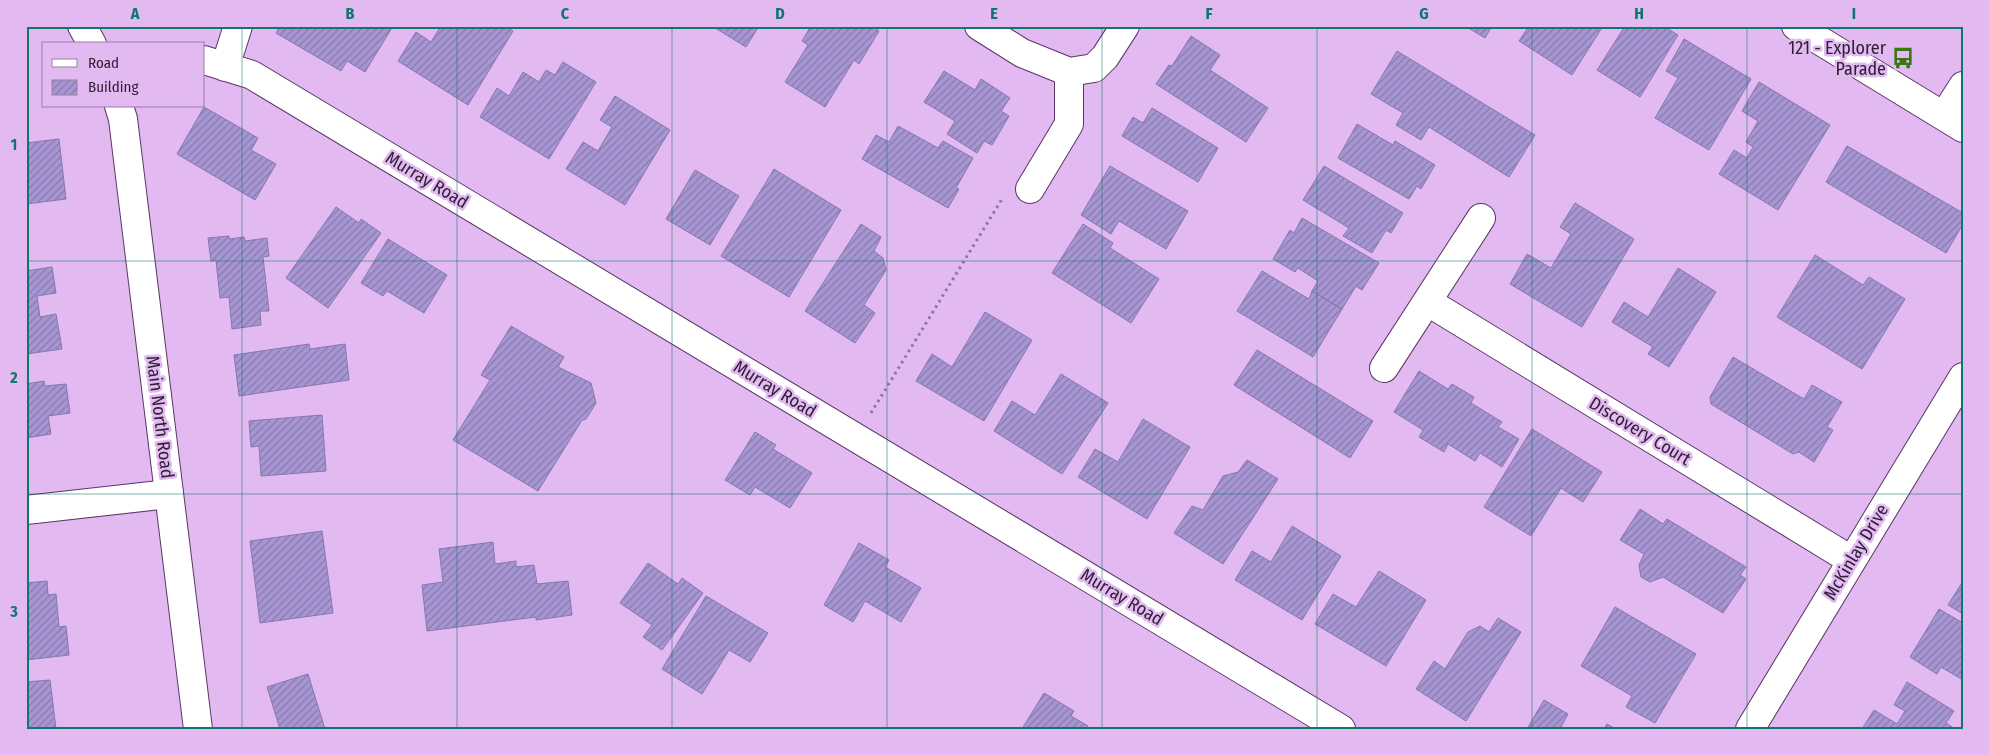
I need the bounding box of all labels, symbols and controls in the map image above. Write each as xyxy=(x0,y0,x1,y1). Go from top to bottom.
text: A xyxy=(130,4,140,23)
text: B xyxy=(346,4,355,23)
text: C xyxy=(561,4,570,23)
text: D xyxy=(775,4,785,23)
text: E xyxy=(990,4,998,23)
text: F xyxy=(1205,4,1213,23)
text: G xyxy=(1419,4,1429,23)
text: H xyxy=(1634,4,1644,23)
text: I xyxy=(1852,4,1856,23)
place label: 121 - Explorer Parade xyxy=(1788,37,1887,80)
legend xyxy=(42,42,205,108)
bus stop icon: 121 - Explorer Parade xyxy=(1890,45,1916,71)
text: Road xyxy=(88,54,119,72)
text: Building xyxy=(88,78,139,96)
text: 1 xyxy=(11,135,17,154)
street label: Murray Road xyxy=(382,147,472,213)
street label: Main North Road xyxy=(142,354,178,480)
street label: Murray Road xyxy=(730,356,820,422)
text: 2 xyxy=(9,368,18,387)
street label: Discovery Court xyxy=(1585,392,1695,470)
street label: McKinlay Drive xyxy=(1819,500,1893,604)
street label: Murray Road xyxy=(1077,564,1167,630)
text: 3 xyxy=(9,602,18,621)

